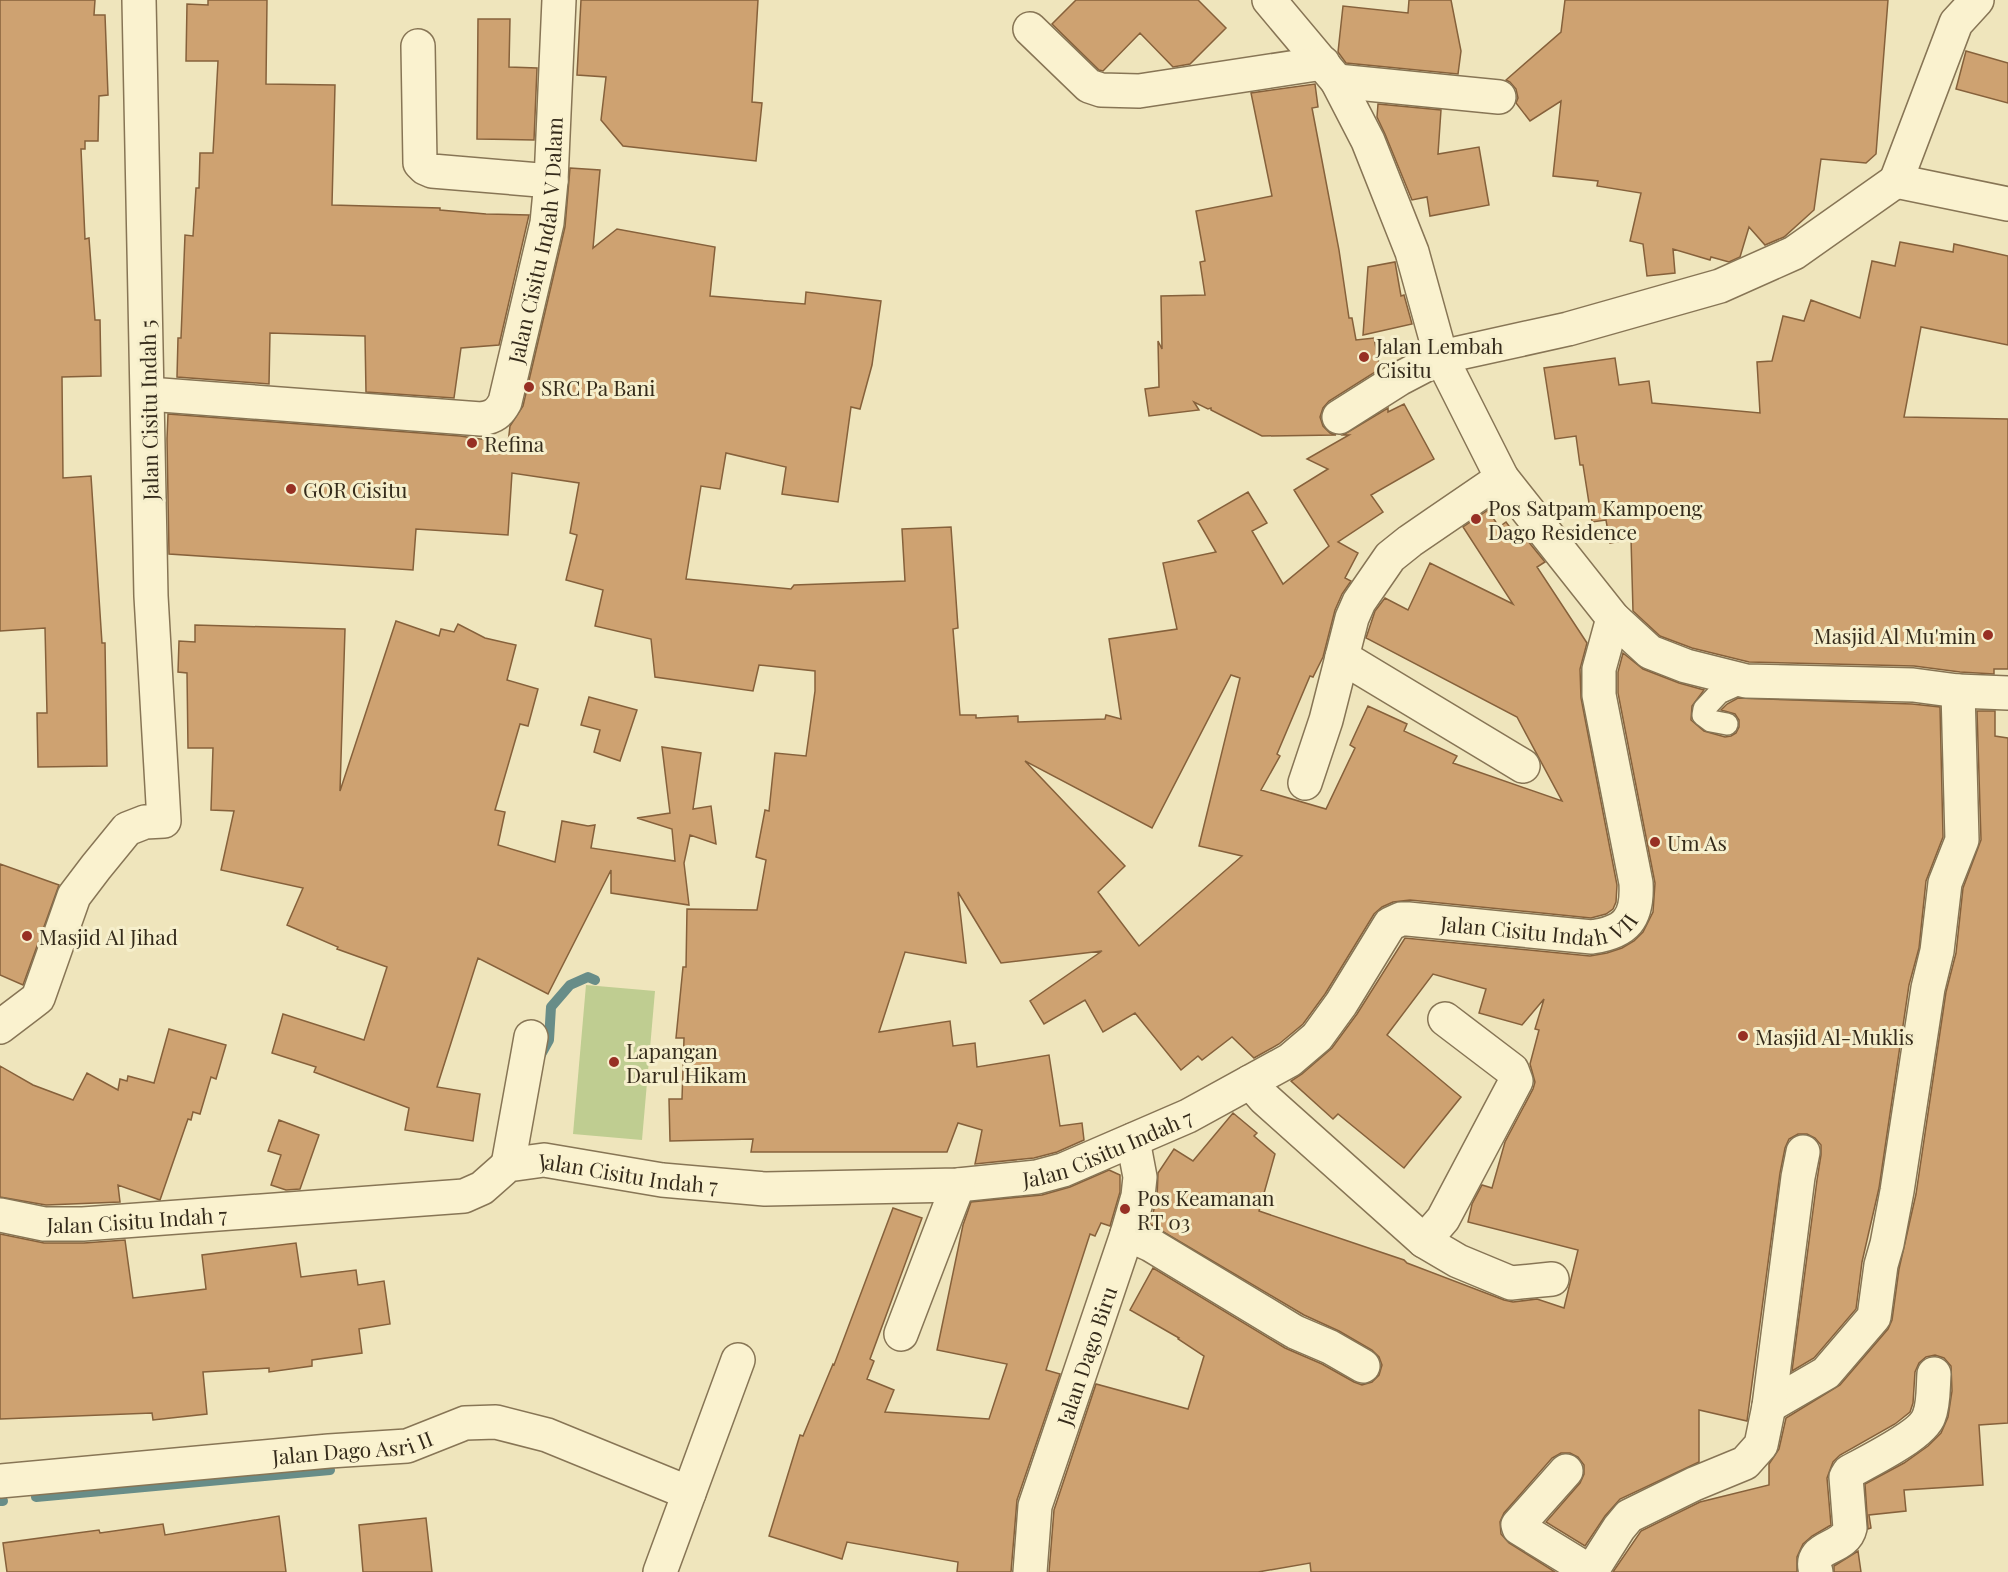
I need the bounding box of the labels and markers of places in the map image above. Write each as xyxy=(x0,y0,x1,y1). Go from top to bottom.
place label: Jalan Lembah Cisitu xyxy=(1375,331,1504,383)
marker: Jalan Lembah Cisitu xyxy=(1357,350,1371,364)
place label: SRC Pa Bani xyxy=(541,373,655,401)
marker: SRC Pa Bani xyxy=(522,380,536,394)
place label: Refina xyxy=(484,429,545,457)
marker: Refina xyxy=(465,436,479,450)
place label: GOR Cisitu xyxy=(303,475,408,503)
marker: GOR Cisitu xyxy=(284,482,298,496)
place label: Pos Satpam Kampoeng Dago Residence xyxy=(1488,493,1703,545)
marker: Pos Satpam Kampoeng Dago Residence xyxy=(1469,512,1483,526)
place label: Masjid Al Mu'min xyxy=(1813,621,1976,649)
marker: Masjid Al Mu'min xyxy=(1981,628,1995,642)
place label: Um As xyxy=(1667,828,1727,856)
marker: Um As xyxy=(1648,835,1662,849)
place label: Masjid Al Jihad xyxy=(39,922,178,950)
marker: Masjid Al Jihad xyxy=(20,929,34,943)
place label: Masjid Al-Muklis xyxy=(1755,1022,1914,1050)
marker: Masjid Al-Muklis xyxy=(1736,1029,1750,1043)
place label: Lapangan Darul Hikam xyxy=(626,1036,747,1088)
marker: Lapangan Darul Hikam xyxy=(607,1055,621,1069)
place label: Pos Keamanan RT 03 xyxy=(1137,1183,1275,1235)
marker: Pos Keamanan RT 03 xyxy=(1118,1202,1132,1216)

